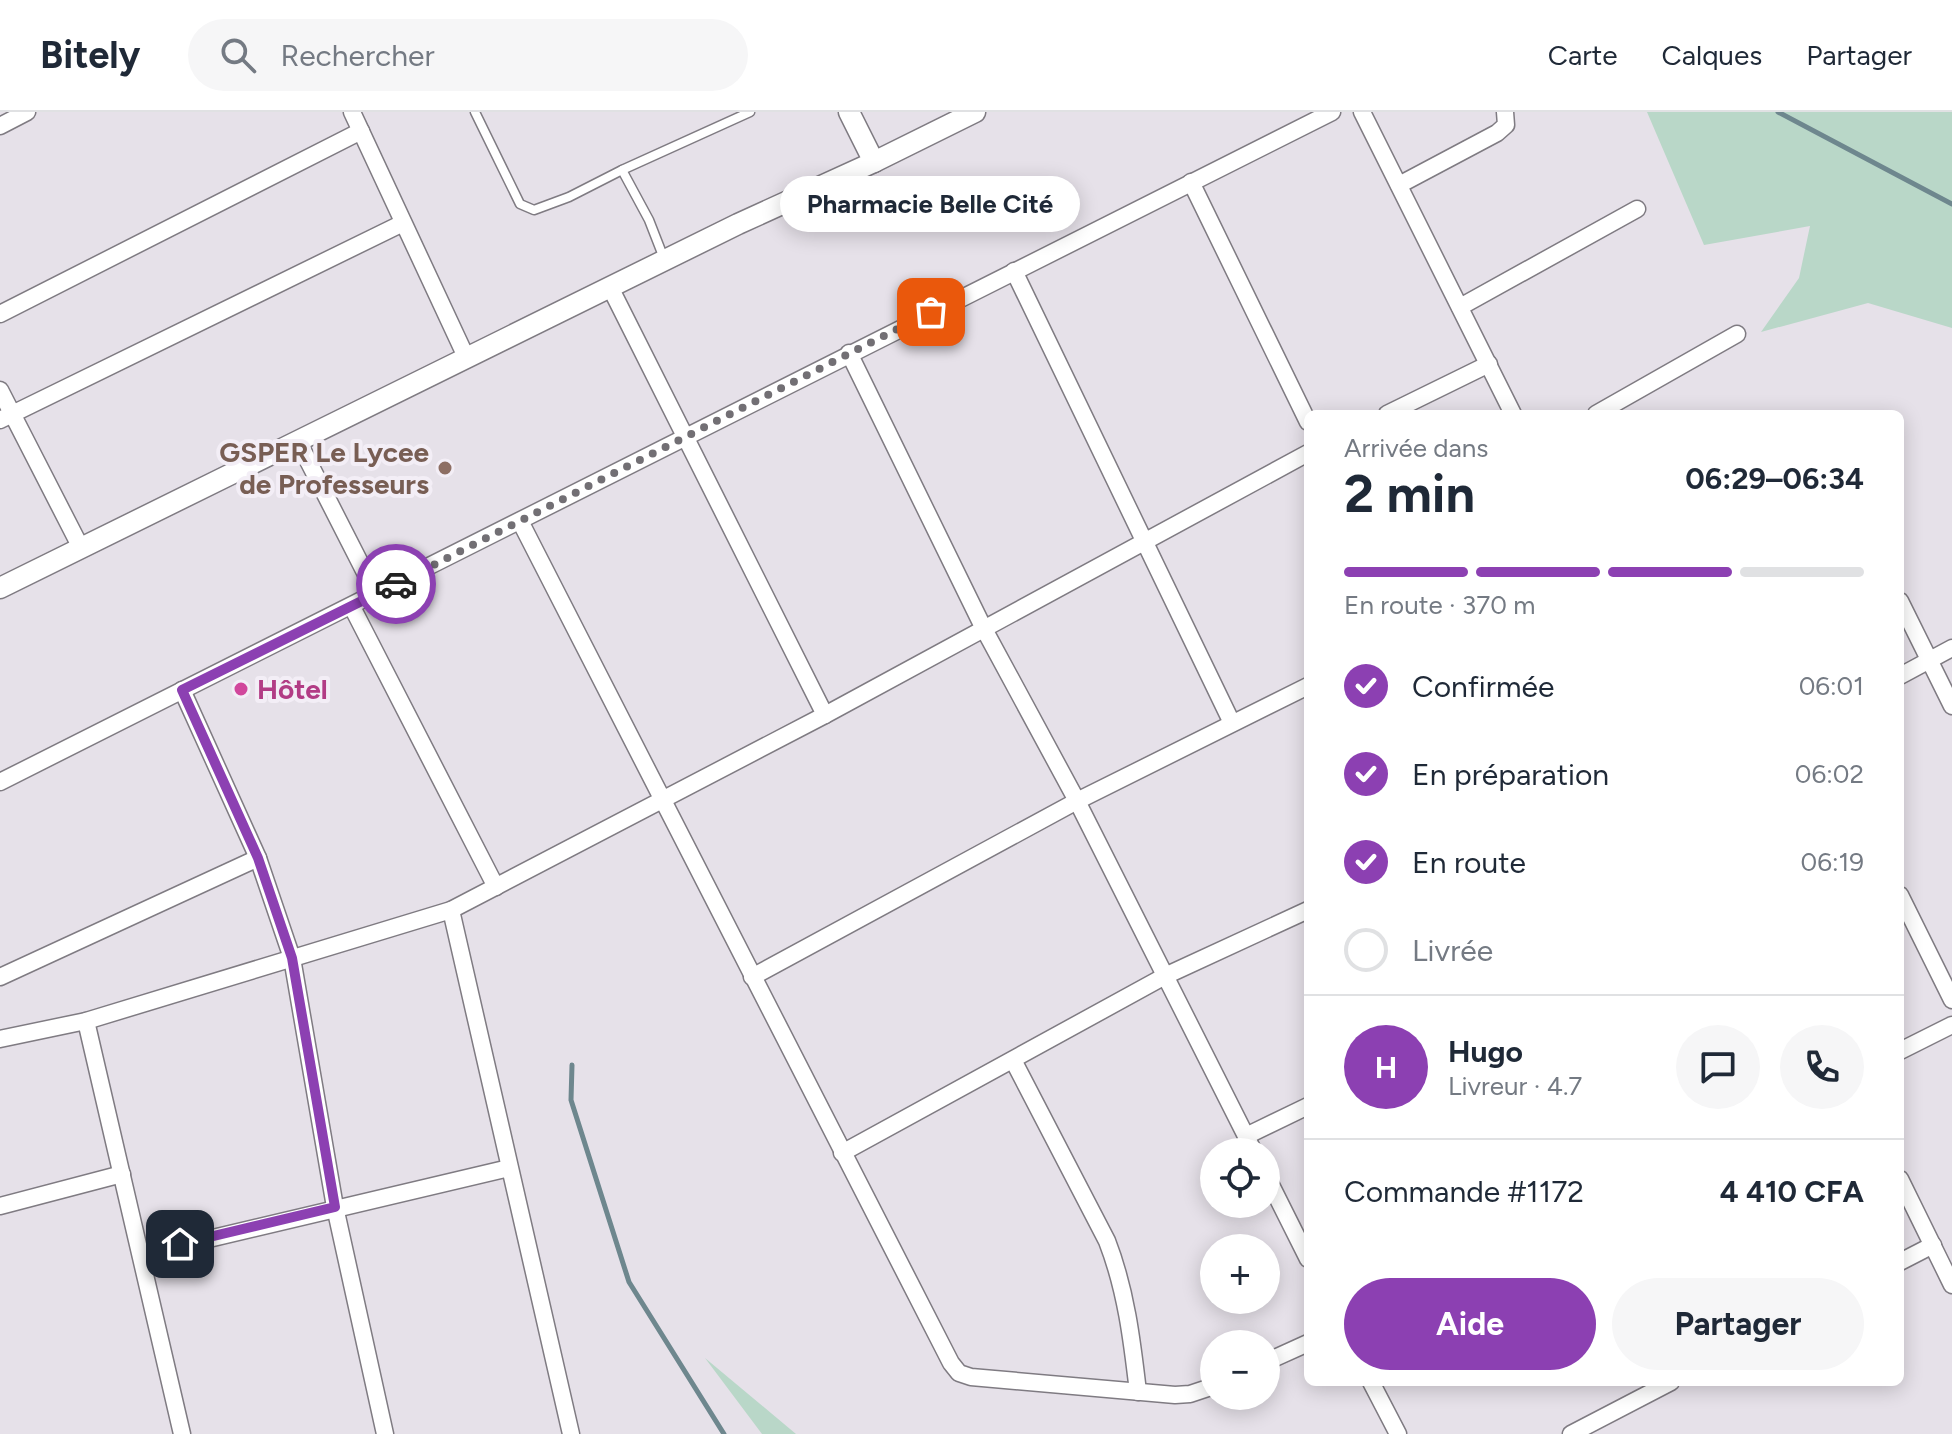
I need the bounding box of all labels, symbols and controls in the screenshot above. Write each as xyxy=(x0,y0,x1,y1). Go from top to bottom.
search box xyxy=(188,19,748,91)
text: Bitely xyxy=(40,32,140,78)
icon: search xyxy=(216,33,260,77)
text: Rechercher xyxy=(280,37,435,74)
text: Carte xyxy=(1548,38,1618,72)
text: Calques xyxy=(1662,38,1762,72)
text: Partager xyxy=(1806,38,1912,72)
callout: Pharmacie Belle Cité xyxy=(781,176,1081,232)
text: Pharmacie Belle Cité xyxy=(807,188,1053,220)
pin xyxy=(897,278,965,346)
icon: bag xyxy=(909,290,953,334)
text: Arrivée dans xyxy=(1344,432,1488,464)
place label: GSPER Le Lycee de Professeurs xyxy=(219,435,429,501)
marker: GSPER Le Lycee de Professeurs xyxy=(436,459,454,477)
text: 06:29–06:34 xyxy=(1685,460,1864,497)
text: 2 min xyxy=(1344,463,1475,525)
courier xyxy=(356,544,436,624)
icon: car xyxy=(374,562,418,606)
text: En route · 370 m xyxy=(1344,589,1535,621)
icon: check xyxy=(1344,664,1388,708)
text: Confirmée xyxy=(1412,668,1554,705)
text: 06:01 xyxy=(1799,670,1864,702)
place label: Hôtel xyxy=(257,672,328,706)
marker: Hôtel xyxy=(232,680,250,698)
icon: check xyxy=(1344,752,1388,796)
text: En préparation xyxy=(1412,756,1609,793)
text: 06:02 xyxy=(1795,758,1864,790)
icon: check xyxy=(1344,840,1388,884)
text: En route xyxy=(1412,844,1526,881)
text: 06:19 xyxy=(1801,846,1864,878)
text: Livrée xyxy=(1412,932,1493,969)
button: chat xyxy=(1676,1025,1760,1109)
button: phone xyxy=(1780,1025,1864,1109)
text: Hugo xyxy=(1448,1033,1523,1070)
text: H xyxy=(1375,1049,1397,1086)
text: Livreur · 4.7 xyxy=(1448,1070,1582,1102)
map controls xyxy=(1200,1138,1280,1410)
button: locate xyxy=(1200,1138,1280,1218)
text: Commande #1172 xyxy=(1344,1173,1584,1210)
text: 4 410 CFA xyxy=(1720,1173,1864,1210)
pin xyxy=(146,1210,214,1278)
icon: home xyxy=(158,1222,202,1266)
button: + xyxy=(1200,1234,1280,1314)
button: Aide xyxy=(1344,1278,1596,1370)
button: Partager xyxy=(1612,1278,1864,1370)
button: − xyxy=(1200,1330,1280,1410)

